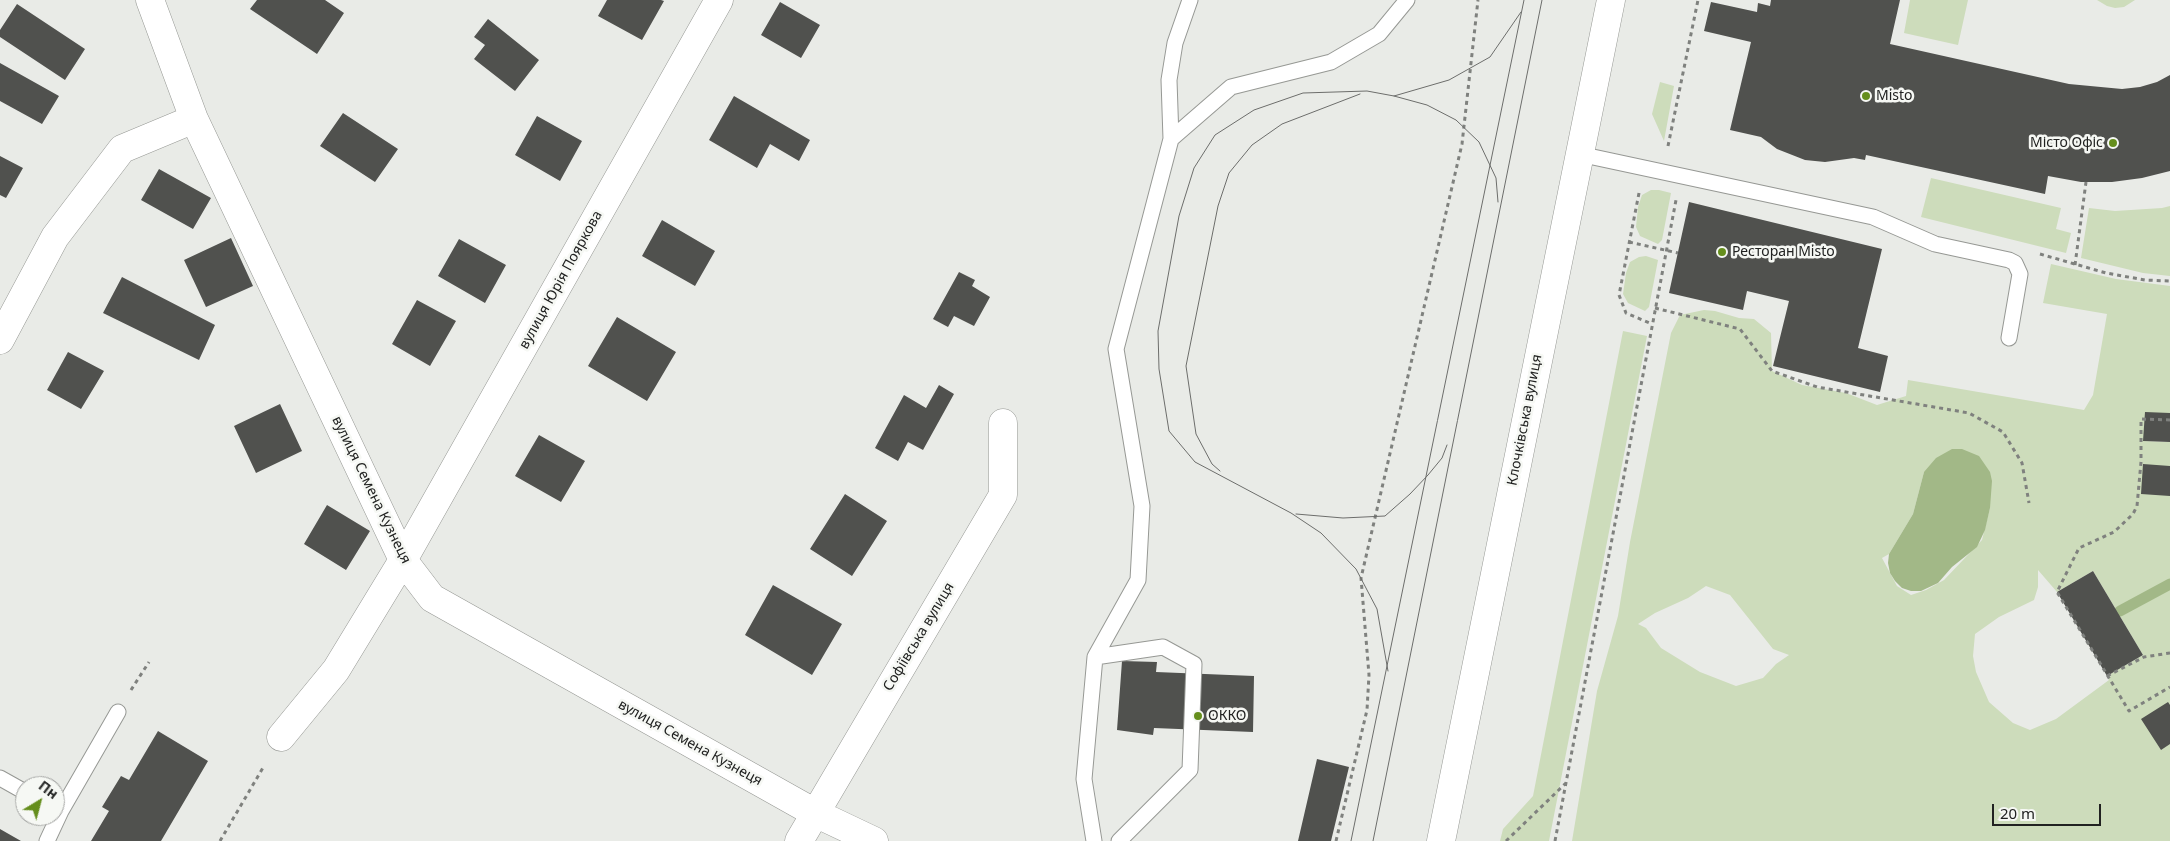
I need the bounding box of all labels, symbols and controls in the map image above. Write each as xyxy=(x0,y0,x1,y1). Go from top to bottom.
place label: Misto xyxy=(1876,88,1913,104)
marker: Misto xyxy=(1860,90,1872,102)
place label: Місто Офіс xyxy=(2030,135,2103,151)
marker: Місто Офіс xyxy=(2107,137,2119,149)
street label: вулиця Юрія Пояркова xyxy=(516,208,606,352)
place label: Ресторан Misto xyxy=(1732,244,1835,260)
marker: Ресторан Misto xyxy=(1716,246,1728,258)
street label: Клочківська вулиця xyxy=(1504,353,1546,487)
street label: вулиця Семена Кузнеця xyxy=(328,413,414,567)
street label: Софіївська вулиця xyxy=(880,580,958,694)
street label: вулиця Семена Кузнеця xyxy=(615,696,765,790)
place label: ОККО xyxy=(1208,708,1247,724)
marker: ОККО xyxy=(1192,710,1204,722)
north arrow xyxy=(15,776,65,826)
text: Пн xyxy=(35,776,62,803)
scale bar xyxy=(1995,794,2104,826)
text: 20 m xyxy=(2000,803,2035,823)

